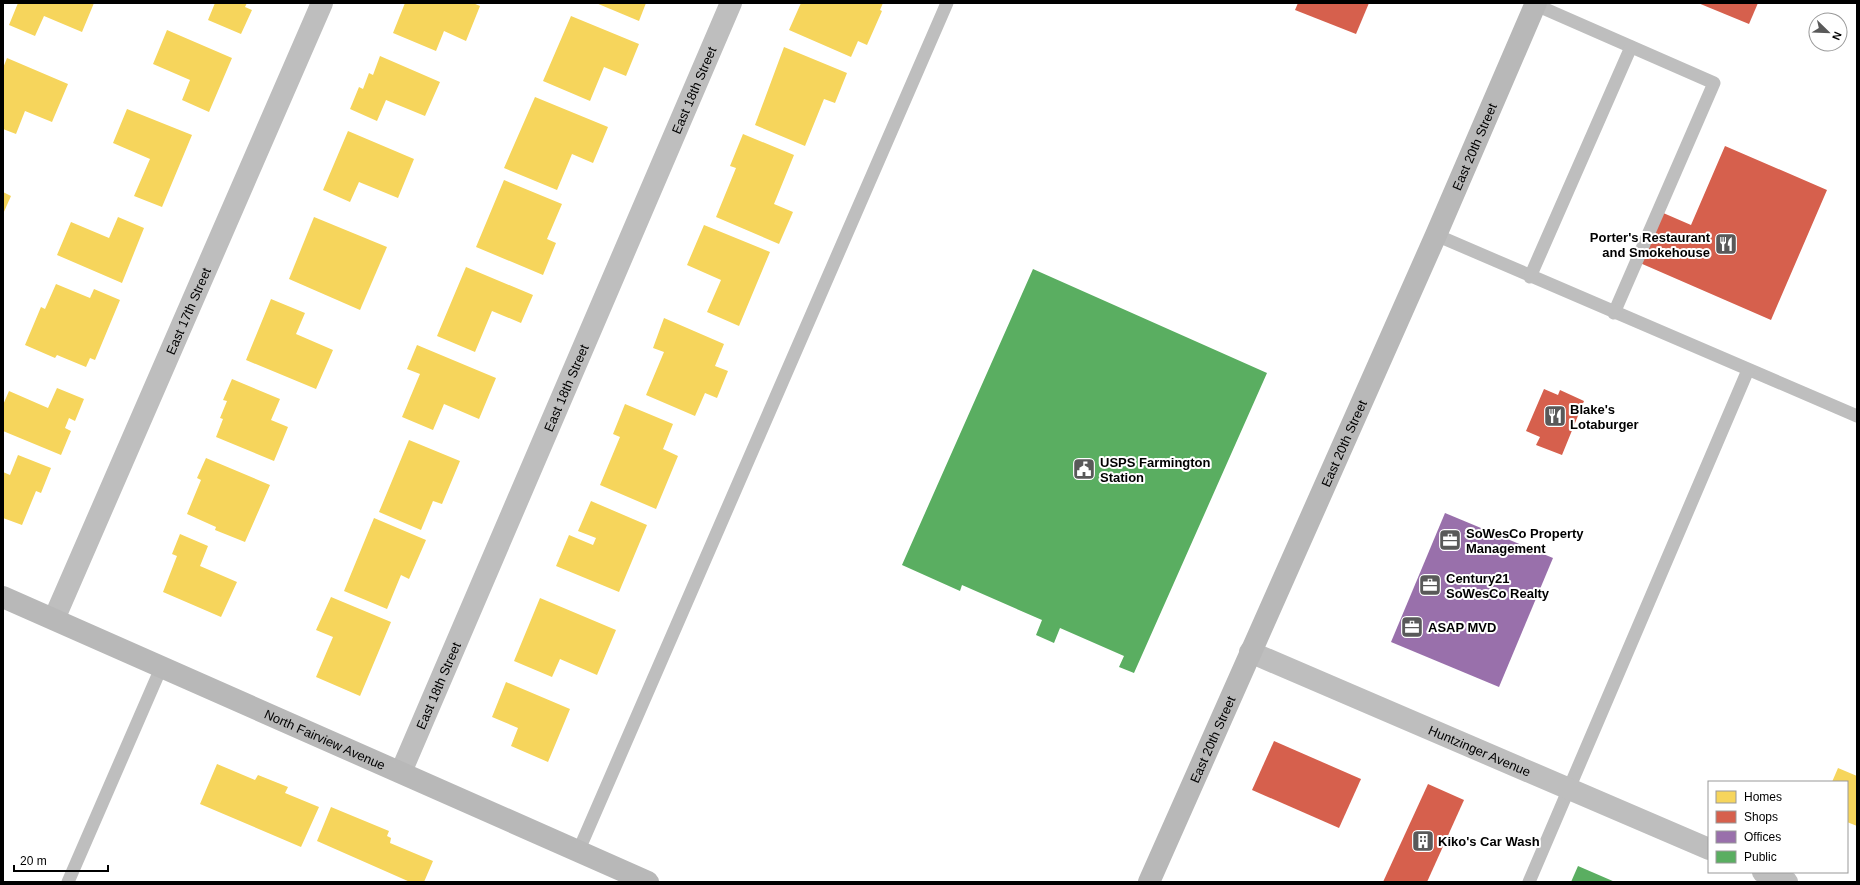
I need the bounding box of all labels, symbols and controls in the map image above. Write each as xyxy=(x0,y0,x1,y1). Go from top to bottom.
north arrow xyxy=(1808,12,1848,52)
text: N xyxy=(1830,30,1844,42)
street label: East 18th Street xyxy=(668,44,719,136)
street label: East 20th Street xyxy=(1449,100,1500,192)
place label: Porter's Restaurant and Smokehouse xyxy=(1590,230,1711,260)
restaurant icon: Porter's Restaurant and Smokehouse xyxy=(1713,231,1739,257)
street label: East 17th Street xyxy=(163,265,214,357)
street label: East 18th Street xyxy=(541,342,591,434)
street label: East 20th Street xyxy=(1318,397,1370,489)
place label: Blake's Lotaburger xyxy=(1570,402,1639,432)
restaurant icon: Blake's Lotaburger xyxy=(1542,403,1568,429)
place label: USPS Farmington Station xyxy=(1100,455,1211,485)
public building icon: USPS Farmington Station xyxy=(1071,456,1097,482)
place label: SoWesCo Property Management xyxy=(1466,526,1584,556)
office icon: SoWesCo Property Management xyxy=(1437,527,1463,553)
place label: Century21 SoWesCo Realty xyxy=(1446,571,1550,601)
office icon: Century21 SoWesCo Realty xyxy=(1417,572,1443,598)
office icon: ASAP MVD xyxy=(1399,614,1425,640)
place label: ASAP MVD xyxy=(1428,620,1496,635)
street label: East 18th Street xyxy=(413,639,464,731)
street label: East 20th Street xyxy=(1186,693,1238,785)
street label: North Fairview Avenue xyxy=(262,706,388,773)
street label: Huntzinger Avenue xyxy=(1426,722,1533,779)
legend xyxy=(1708,781,1848,873)
text: Homes xyxy=(1744,790,1782,804)
text: Shops xyxy=(1744,810,1778,824)
building icon: Kiko's Car Wash xyxy=(1410,828,1436,854)
text: Offices xyxy=(1744,830,1781,844)
place label: Kiko's Car Wash xyxy=(1438,834,1540,849)
scale bar xyxy=(14,847,108,873)
text: Public xyxy=(1744,850,1777,864)
text: 20 m xyxy=(20,854,47,868)

